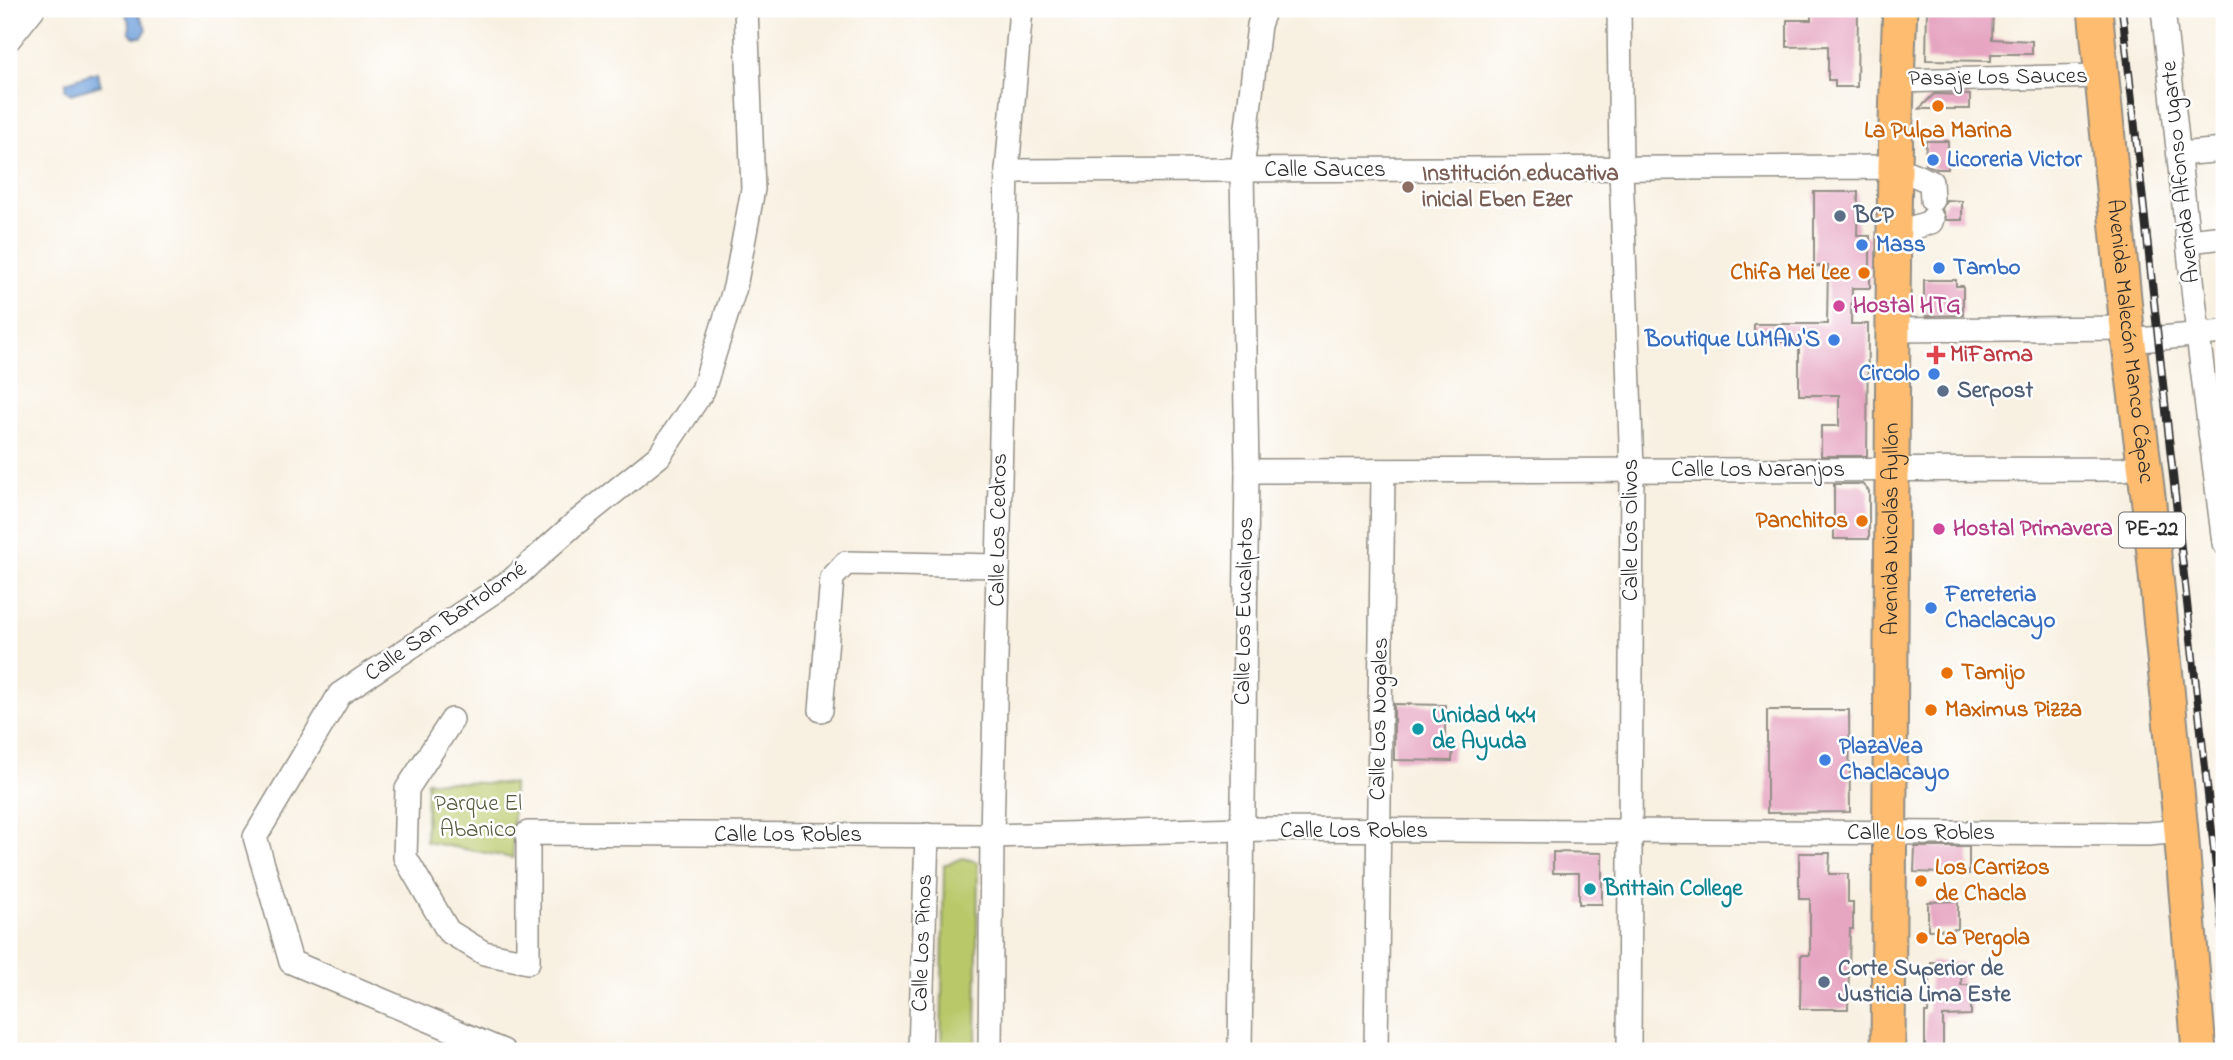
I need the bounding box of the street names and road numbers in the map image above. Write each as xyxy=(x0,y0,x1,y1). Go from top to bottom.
street label: Avenida Alfonso Ugarte xyxy=(2153,59,2210,285)
street label: Pasaje Los Sauces xyxy=(1908,60,2088,96)
street label: Calle Sauces xyxy=(1264,154,1386,187)
street label: Avenida Malecón Manco Cápac xyxy=(2098,198,2163,486)
street label: Avenida Nicolás Ayllón xyxy=(1875,422,1910,635)
street label: Calle Los Cedros xyxy=(981,453,1017,607)
street label: Calle Los Naranjos xyxy=(1671,454,1845,487)
street label: Calle Los Olivos xyxy=(1615,459,1648,601)
road number: PE-22 xyxy=(2119,512,2185,548)
street label: Calle Los Eucaliptos xyxy=(1227,517,1263,705)
street label: Calle San Bartolomé xyxy=(358,553,534,690)
street label: Calle Los Nogales xyxy=(1362,637,1399,801)
street label: Calle Los Robles xyxy=(1280,815,1428,848)
street label: Calle Los Robles xyxy=(1847,817,1995,850)
street label: Calle Los Robles xyxy=(714,819,862,852)
street label: Calle Los Pinos xyxy=(904,874,942,1012)

